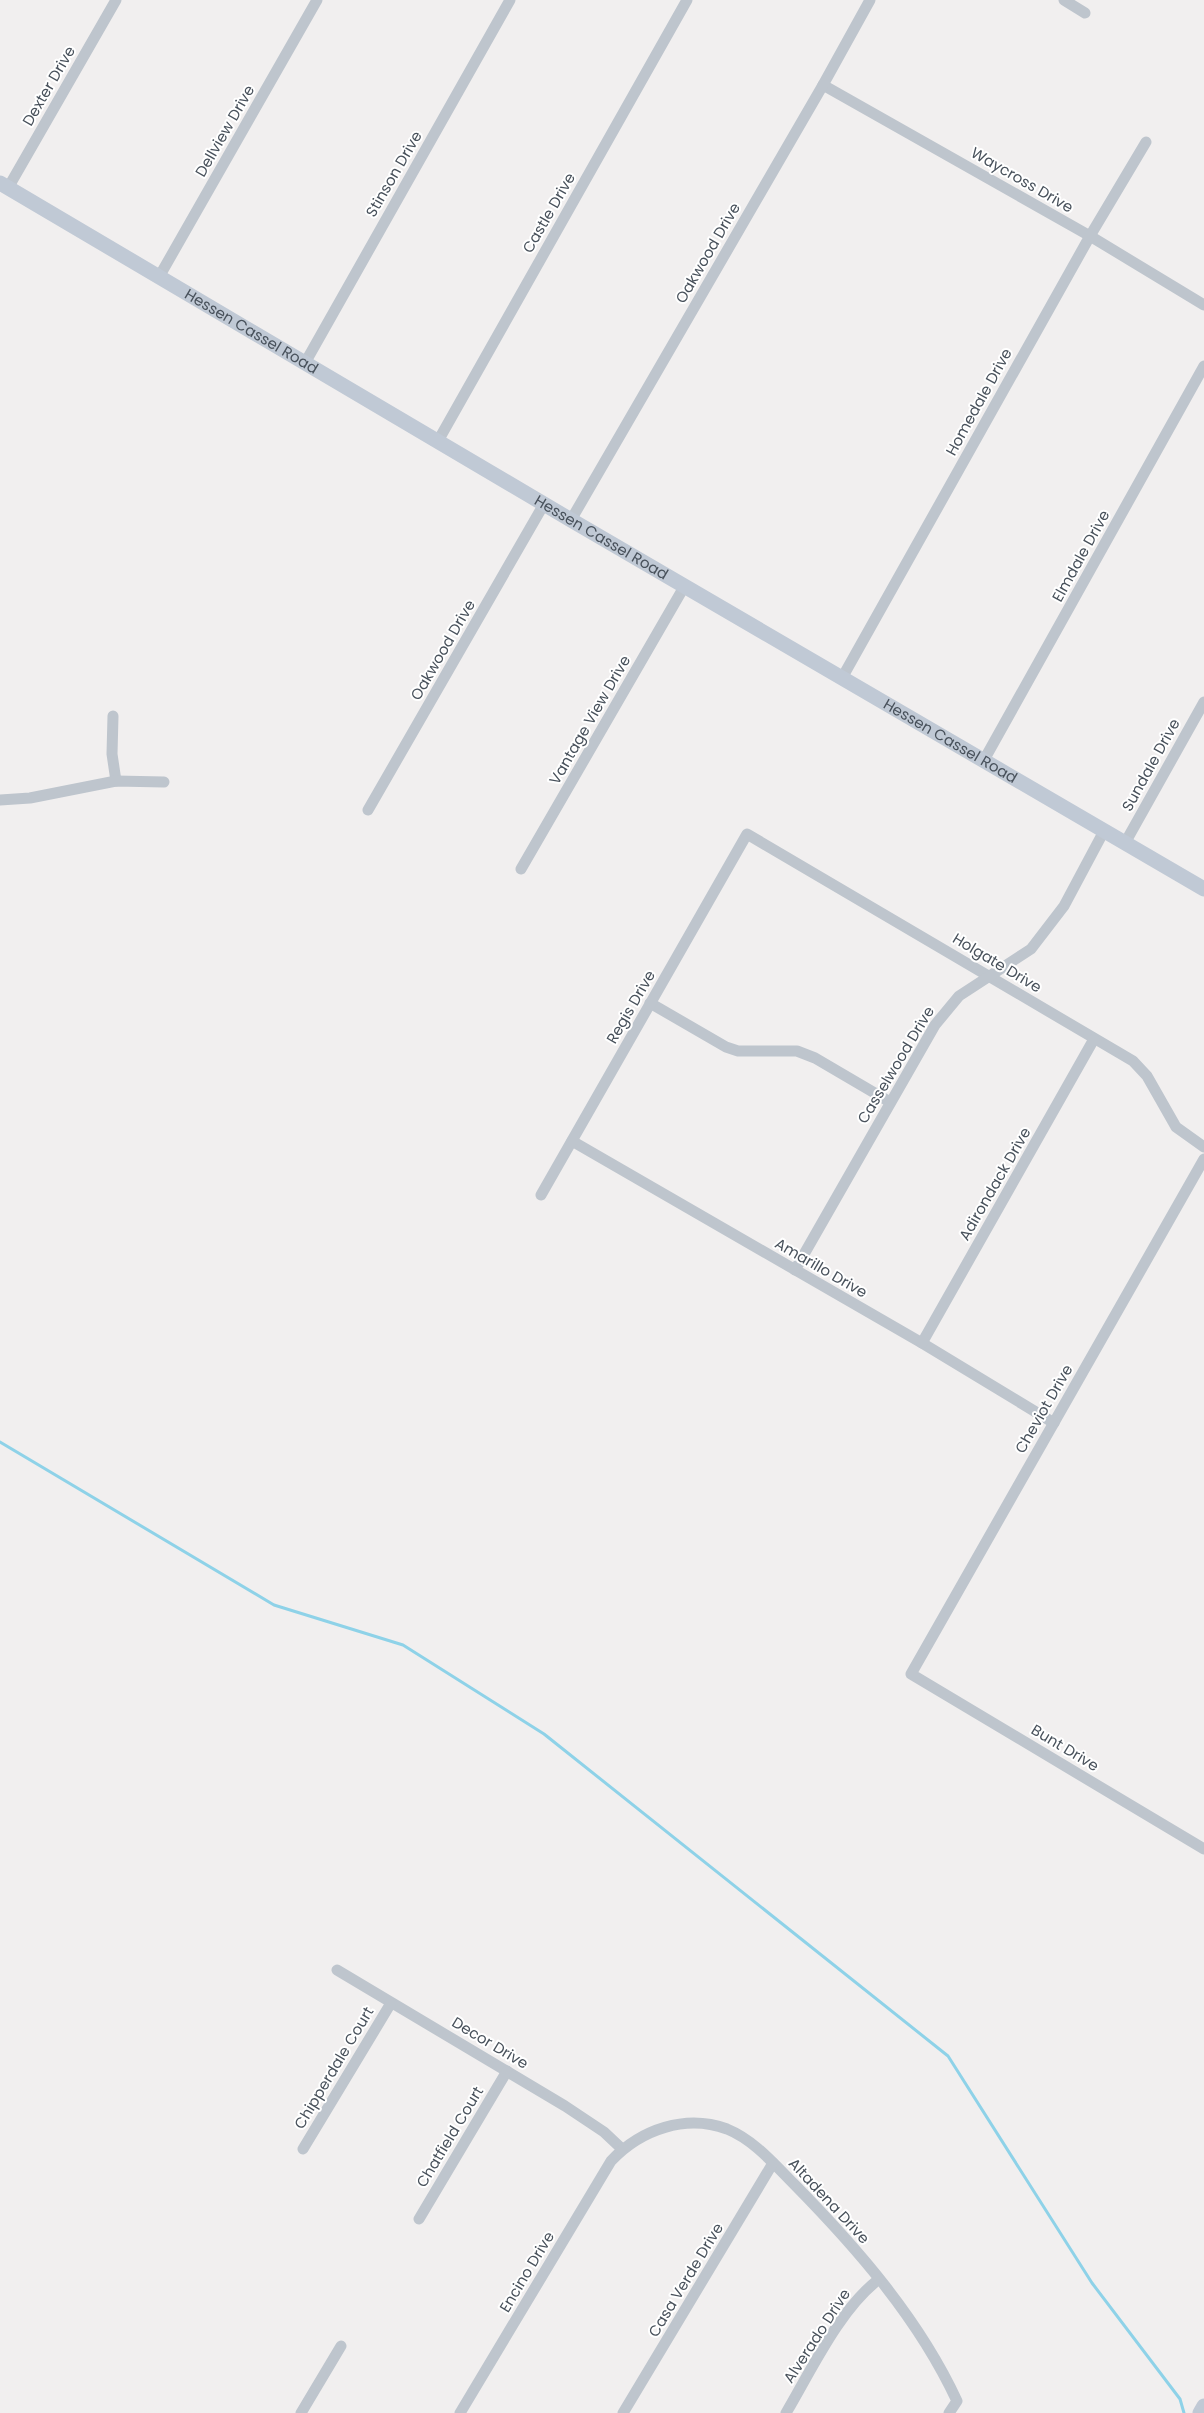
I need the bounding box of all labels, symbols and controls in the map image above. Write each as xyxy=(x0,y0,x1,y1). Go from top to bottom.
street label: Dexter Drive xyxy=(17,42,80,130)
street label: Dellview Drive xyxy=(190,81,259,180)
street label: Stinson Drive xyxy=(360,127,427,221)
street label: Waycross Drive xyxy=(967,142,1077,217)
street label: Castle Drive xyxy=(517,169,580,257)
street label: Oakwood Drive xyxy=(670,199,745,307)
street label: Hessen Cassel Road xyxy=(181,283,322,379)
street label: Homedale Drive xyxy=(940,344,1017,459)
street label: Hessen Cassel Road xyxy=(531,490,672,584)
street label: Elmdale Drive xyxy=(1047,506,1114,605)
street label: Oakwood Drive xyxy=(405,596,480,704)
street label: Vantage View Drive xyxy=(544,651,635,788)
street label: Hessen Cassel Road xyxy=(880,693,1021,788)
street label: Sundale Drive xyxy=(1116,715,1185,815)
street label: Holgate Drive xyxy=(949,928,1046,997)
street label: Regis Drive xyxy=(601,966,660,1047)
street label: Casselwood Drive xyxy=(852,1002,939,1127)
street label: Adirondack Drive xyxy=(954,1123,1036,1244)
street label: Amarillo Drive xyxy=(771,1233,871,1303)
street label: Cheviot Drive xyxy=(1010,1361,1077,1457)
street label: Bunt Drive xyxy=(1028,1719,1103,1776)
street label: Chipperdale Court xyxy=(289,2003,378,2133)
street label: Decor Drive xyxy=(448,2011,532,2074)
street label: Chatfield Court xyxy=(411,2082,488,2191)
street label: Altadena Drive xyxy=(784,2153,875,2248)
street label: Casa Verde Drive xyxy=(643,2219,728,2341)
street label: Encino Drive xyxy=(494,2227,559,2316)
street label: Alverado Drive xyxy=(778,2284,855,2387)

